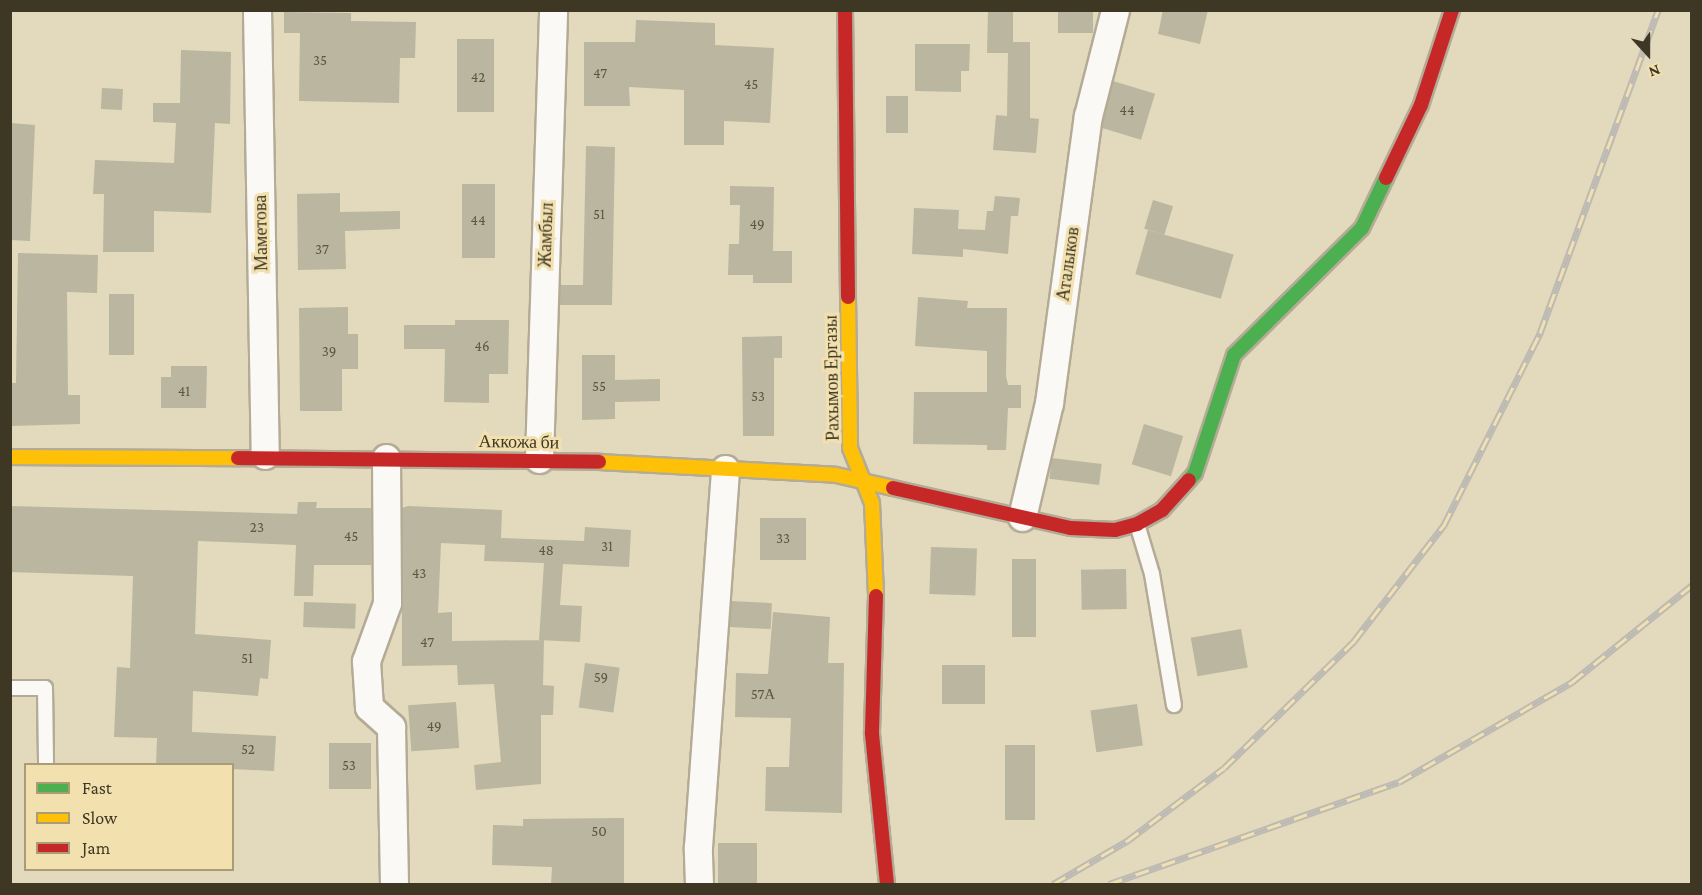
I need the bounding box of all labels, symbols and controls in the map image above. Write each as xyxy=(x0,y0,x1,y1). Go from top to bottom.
north arrow xyxy=(1618,24,1678,84)
house number: 35 xyxy=(313,52,327,70)
text: N xyxy=(1646,61,1663,81)
house number: 47 xyxy=(593,65,607,83)
house number: 42 xyxy=(471,69,485,87)
house number: 45 xyxy=(744,76,758,94)
house number: 44 xyxy=(1119,102,1135,120)
street label: Маметова xyxy=(250,195,272,271)
street label: Жамбыл xyxy=(534,202,558,268)
house number: 51 xyxy=(593,206,605,224)
house number: 44 xyxy=(470,212,486,230)
house number: 49 xyxy=(749,216,765,234)
street label: Аталыков xyxy=(1052,225,1084,303)
house number: 37 xyxy=(315,241,329,259)
street label: Рахымов Ергазы xyxy=(820,315,844,441)
house number: 46 xyxy=(474,338,490,356)
house number: 39 xyxy=(322,343,336,361)
house number: 55 xyxy=(592,378,606,396)
house number: 41 xyxy=(178,383,190,401)
house number: 53 xyxy=(751,388,765,406)
street label: Аккожа би xyxy=(478,430,560,454)
house number: 23 xyxy=(250,519,264,537)
house number: 45 xyxy=(344,528,358,546)
house number: 33 xyxy=(776,530,790,548)
house number: 31 xyxy=(601,538,613,556)
house number: 48 xyxy=(538,542,554,560)
house number: 43 xyxy=(412,565,426,583)
house number: 47 xyxy=(420,634,434,652)
house number: 51 xyxy=(241,650,253,668)
house number: 59 xyxy=(594,669,608,687)
house number: 57А xyxy=(751,686,775,704)
house number: 49 xyxy=(426,718,442,736)
house number: 52 xyxy=(241,741,255,759)
house number: 53 xyxy=(342,757,356,775)
legend xyxy=(24,763,234,871)
text: Fast xyxy=(82,778,112,798)
text: Slow xyxy=(82,808,117,828)
house number: 50 xyxy=(591,823,607,841)
text: Jam xyxy=(82,838,110,858)

